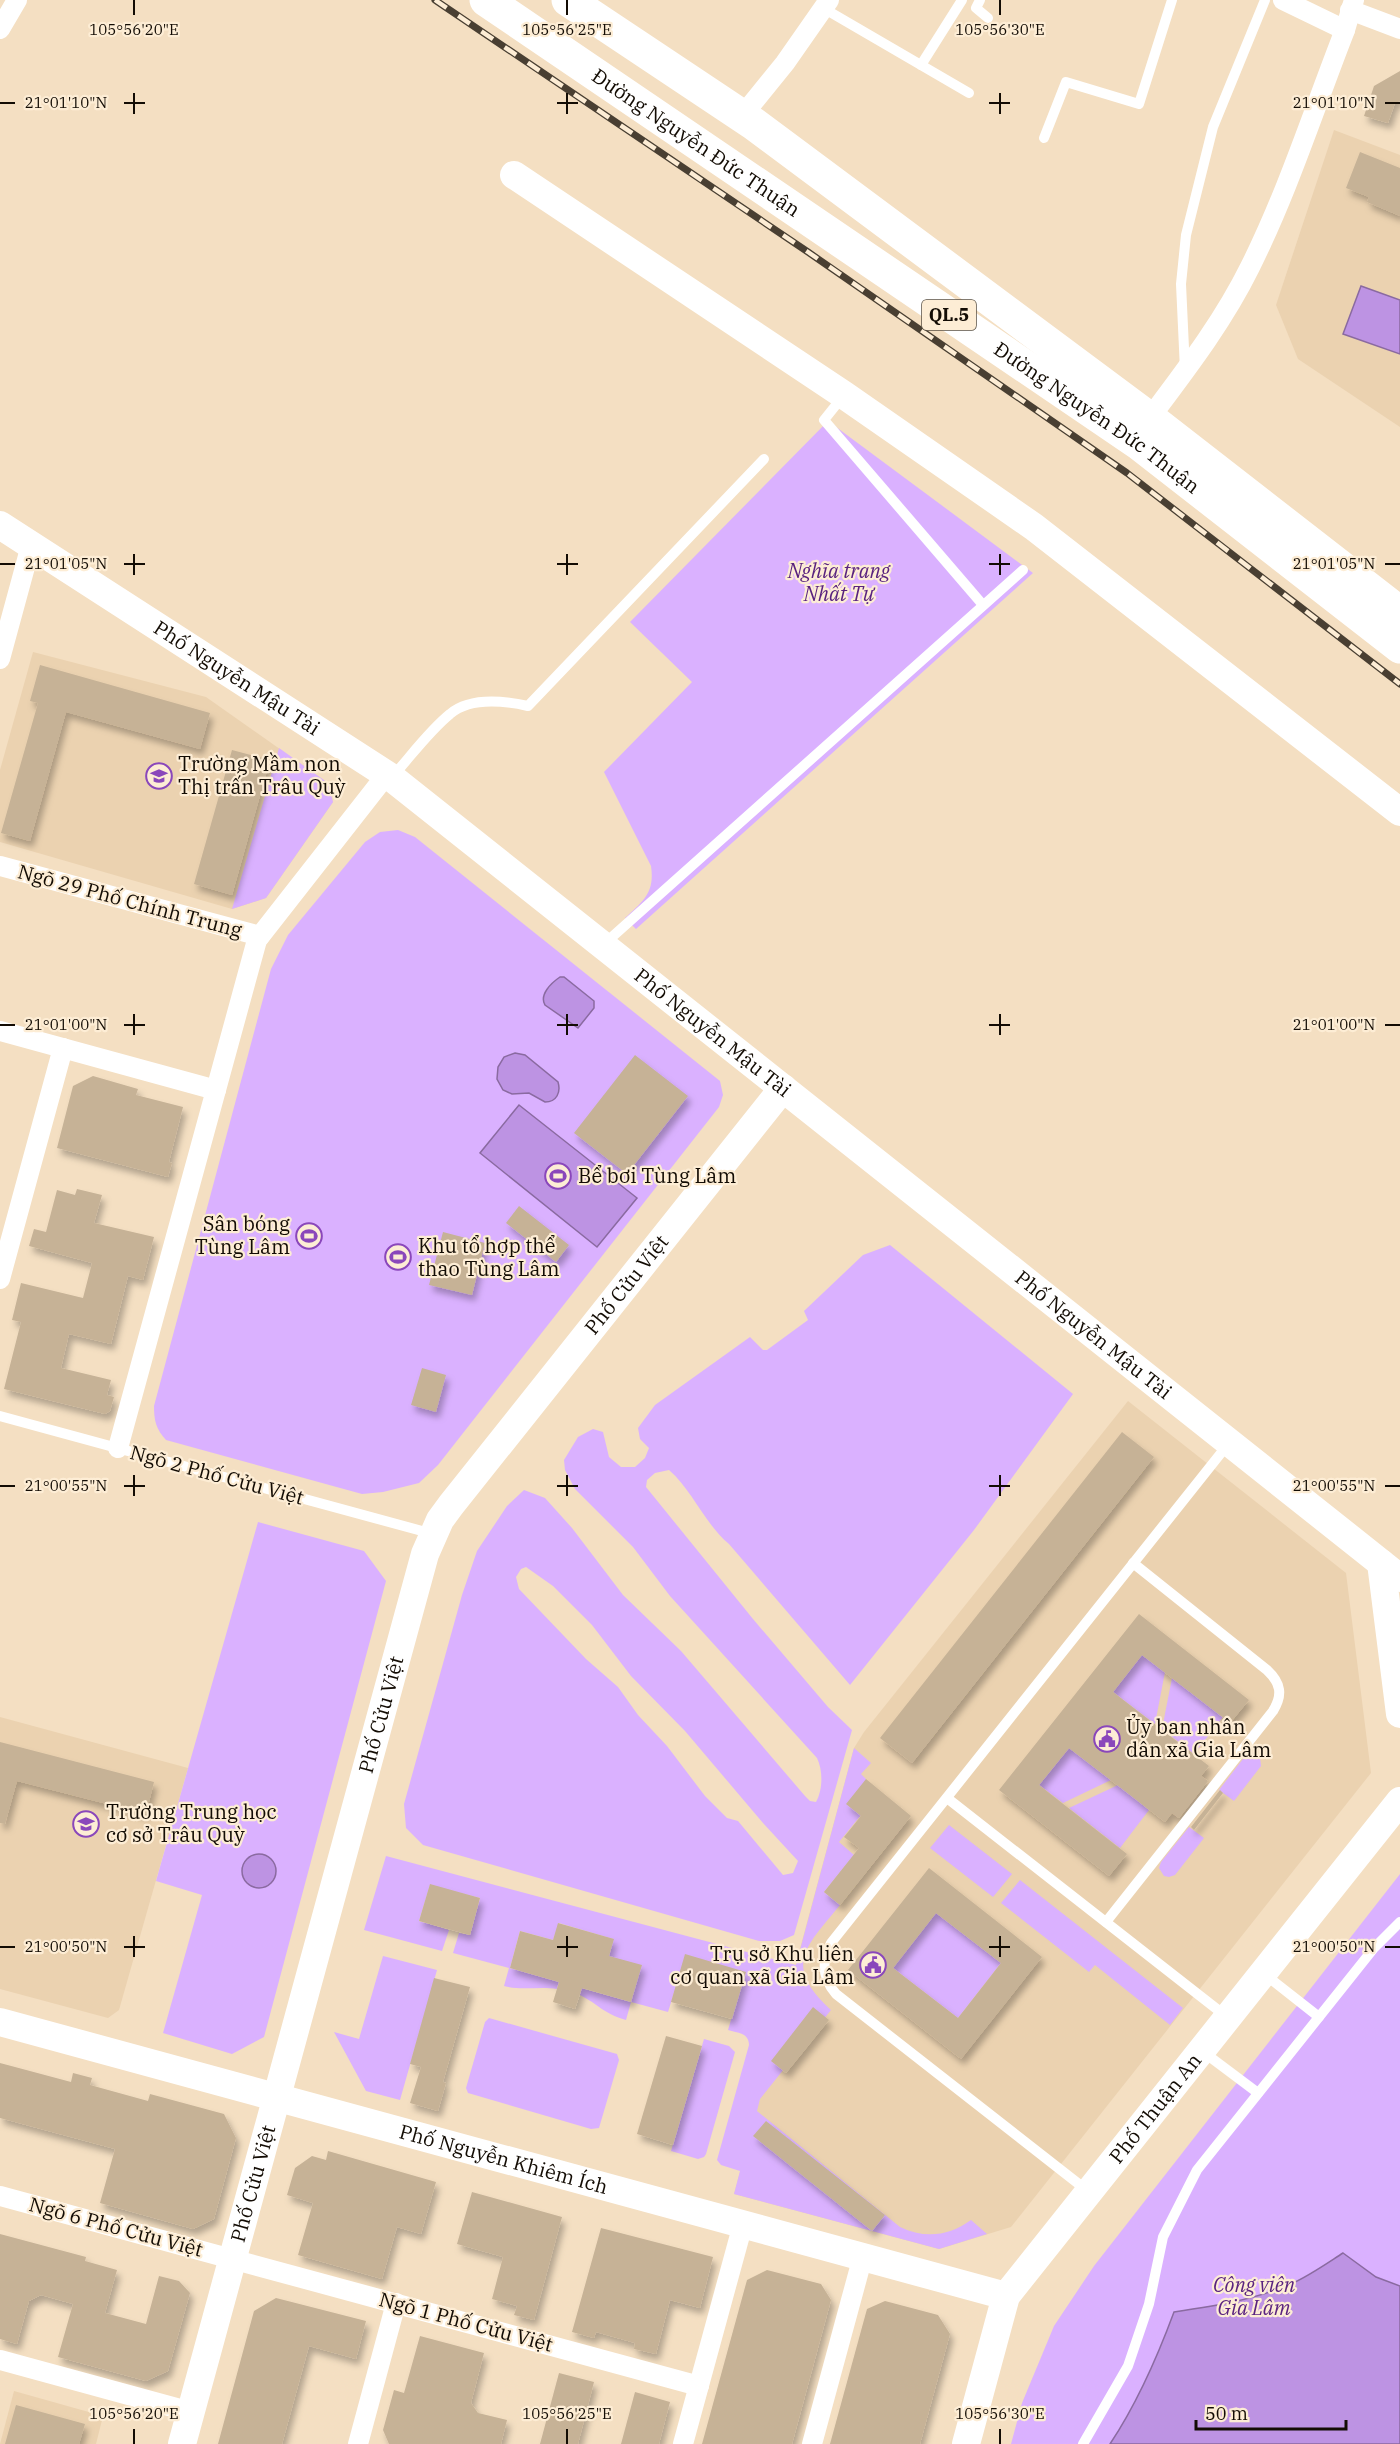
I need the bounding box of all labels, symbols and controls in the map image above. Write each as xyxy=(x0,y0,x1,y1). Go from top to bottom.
text: 105°56'20"E xyxy=(89,20,179,39)
text: 105°56'25"E xyxy=(522,20,612,39)
text: 105°56'30"E xyxy=(955,20,1045,39)
street label: Đường Nguyễn Đức Thuận xyxy=(587,62,806,223)
text: 21°01'10"N xyxy=(25,93,107,112)
text: 21°01'10"N xyxy=(1293,93,1375,112)
road number: QL.5 xyxy=(922,300,976,330)
street label: Đường Nguyễn Đức Thuận xyxy=(989,335,1206,499)
text: 21°01'05"N xyxy=(25,554,107,573)
text: 21°01'05"N xyxy=(1293,554,1375,573)
park label: Nghĩa trang Nhất Tự xyxy=(787,557,891,607)
street label: Phố Nguyễn Mậu Tài xyxy=(149,614,326,741)
place label: Trường Mầm non Thị trấn Trâu Quỳ xyxy=(178,750,346,800)
school or university icon: Trường Mầm non Thị trấn Trâu Quỳ xyxy=(144,761,174,791)
street label: Ngõ 29 Phố Chính Trung xyxy=(15,858,245,944)
street label: Phố Nguyễn Mậu Tài xyxy=(629,962,797,1103)
text: 21°01'00"N xyxy=(25,1015,107,1034)
text: 21°01'00"N xyxy=(1293,1015,1375,1034)
sports icon: Bể bơi Tùng Lâm xyxy=(543,1161,573,1191)
place label: Bể bơi Tùng Lâm xyxy=(578,1162,736,1189)
place label: Sân bóng Tùng Lâm xyxy=(195,1210,290,1260)
sports icon: Sân bóng Tùng Lâm xyxy=(294,1221,324,1251)
street label: Phố Cửu Việt xyxy=(578,1229,674,1340)
place label: Khu tổ hợp thể thao Tùng Lâm xyxy=(418,1232,560,1282)
sports icon: Khu tổ hợp thể thao Tùng Lâm xyxy=(383,1242,413,1272)
street label: Phố Nguyễn Mậu Tài xyxy=(1010,1264,1178,1405)
street label: Ngõ 2 Phố Cửu Việt xyxy=(127,1438,307,1511)
text: 21°00'55"N xyxy=(25,1476,107,1495)
text: 21°00'55"N xyxy=(1293,1476,1375,1495)
street label: Phố Cửu Việt xyxy=(352,1653,410,1776)
place label: Ủy ban nhân dân xã Gia Lâm xyxy=(1126,1713,1271,1763)
public building icon: Ủy ban nhân dân xã Gia Lâm xyxy=(1092,1724,1122,1754)
place label: Trường Trung học cơ sở Trâu Quỳ xyxy=(106,1798,277,1848)
school or university icon: Trường Trung học cơ sở Trâu Quỳ xyxy=(71,1809,101,1839)
text: 21°00'50"N xyxy=(25,1937,107,1956)
text: 21°00'50"N xyxy=(1293,1937,1375,1956)
place label: Trụ sở Khu liên cơ quan xã Gia Lâm xyxy=(670,1940,854,1990)
public building icon: Trụ sở Khu liên cơ quan xã Gia Lâm xyxy=(858,1950,888,1980)
street label: Phố Thuận An xyxy=(1103,2047,1207,2169)
street label: Phố Nguyễn Khiêm Ích xyxy=(396,2117,611,2200)
street label: Phố Cửu Việt xyxy=(224,2122,281,2245)
street label: Ngõ 6 Phố Cửu Việt xyxy=(26,2190,206,2263)
park label: Công viên Gia Lâm xyxy=(1213,2271,1296,2321)
street label: Ngõ 1 Phố Cửu Việt xyxy=(376,2285,556,2358)
scale bar xyxy=(1196,2393,1346,2431)
text: 50 m xyxy=(1205,2402,1248,2425)
text: 105°56'20"E xyxy=(89,2404,179,2423)
text: 105°56'25"E xyxy=(522,2404,612,2423)
text: 105°56'30"E xyxy=(955,2404,1045,2423)

